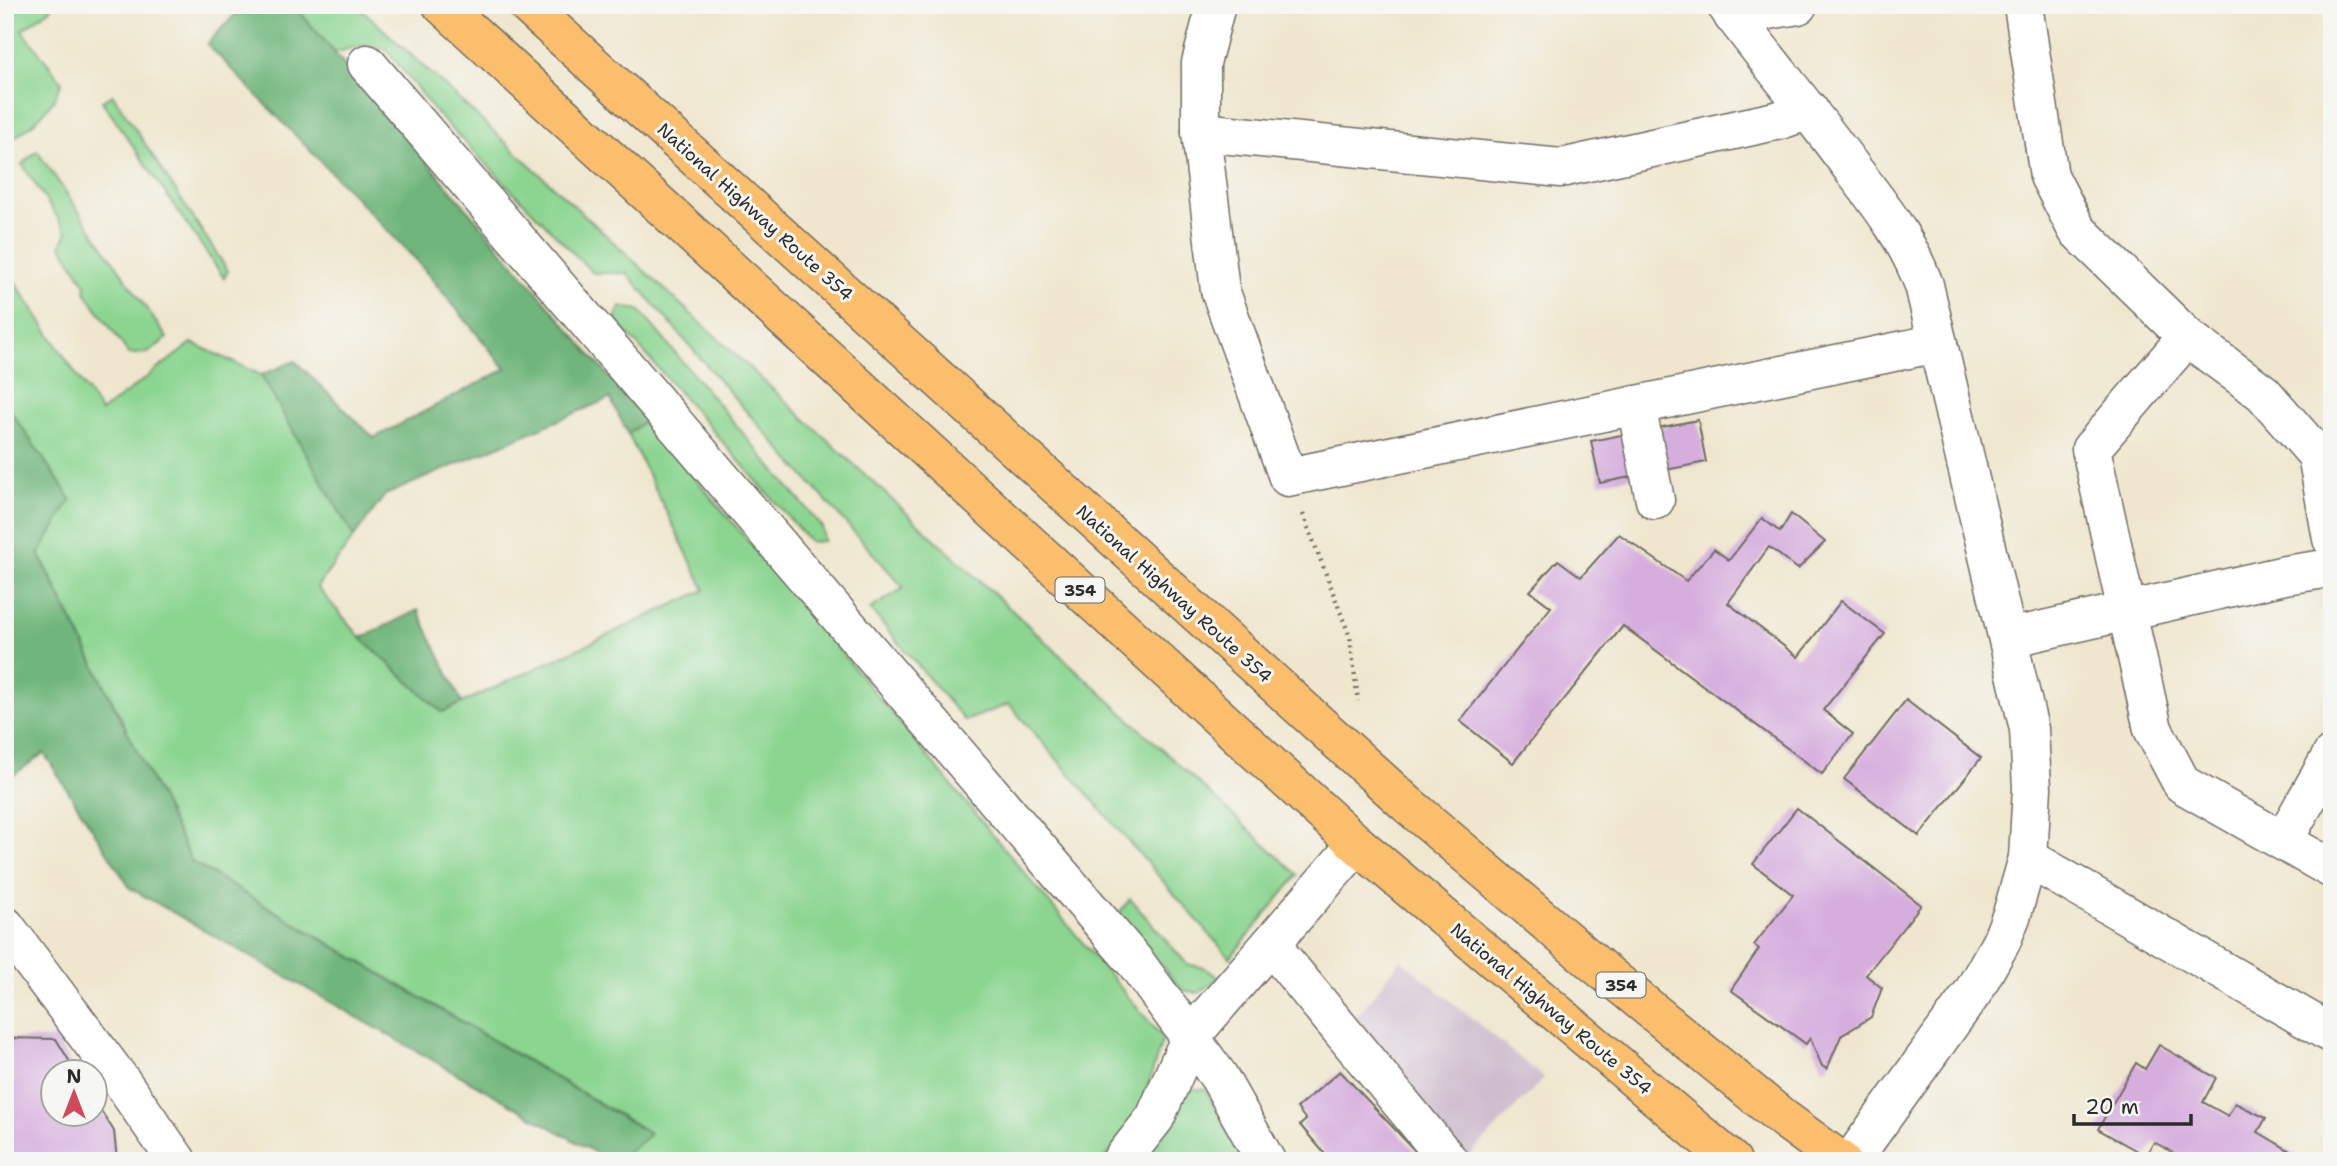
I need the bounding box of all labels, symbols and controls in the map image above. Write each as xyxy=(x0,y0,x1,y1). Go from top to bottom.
street label: National Highway Route 354 xyxy=(652,118,858,306)
street label: National Highway Route 354 xyxy=(1071,500,1277,688)
road number: 354 xyxy=(1056,578,1104,603)
street label: National Highway Route 354 xyxy=(1445,918,1657,1100)
road number: 354 xyxy=(1596,973,1646,998)
north arrow xyxy=(38,1058,108,1128)
text: N xyxy=(66,1064,82,1089)
scale bar xyxy=(2074,1082,2192,1126)
text: 20 m xyxy=(2085,1093,2139,1121)

